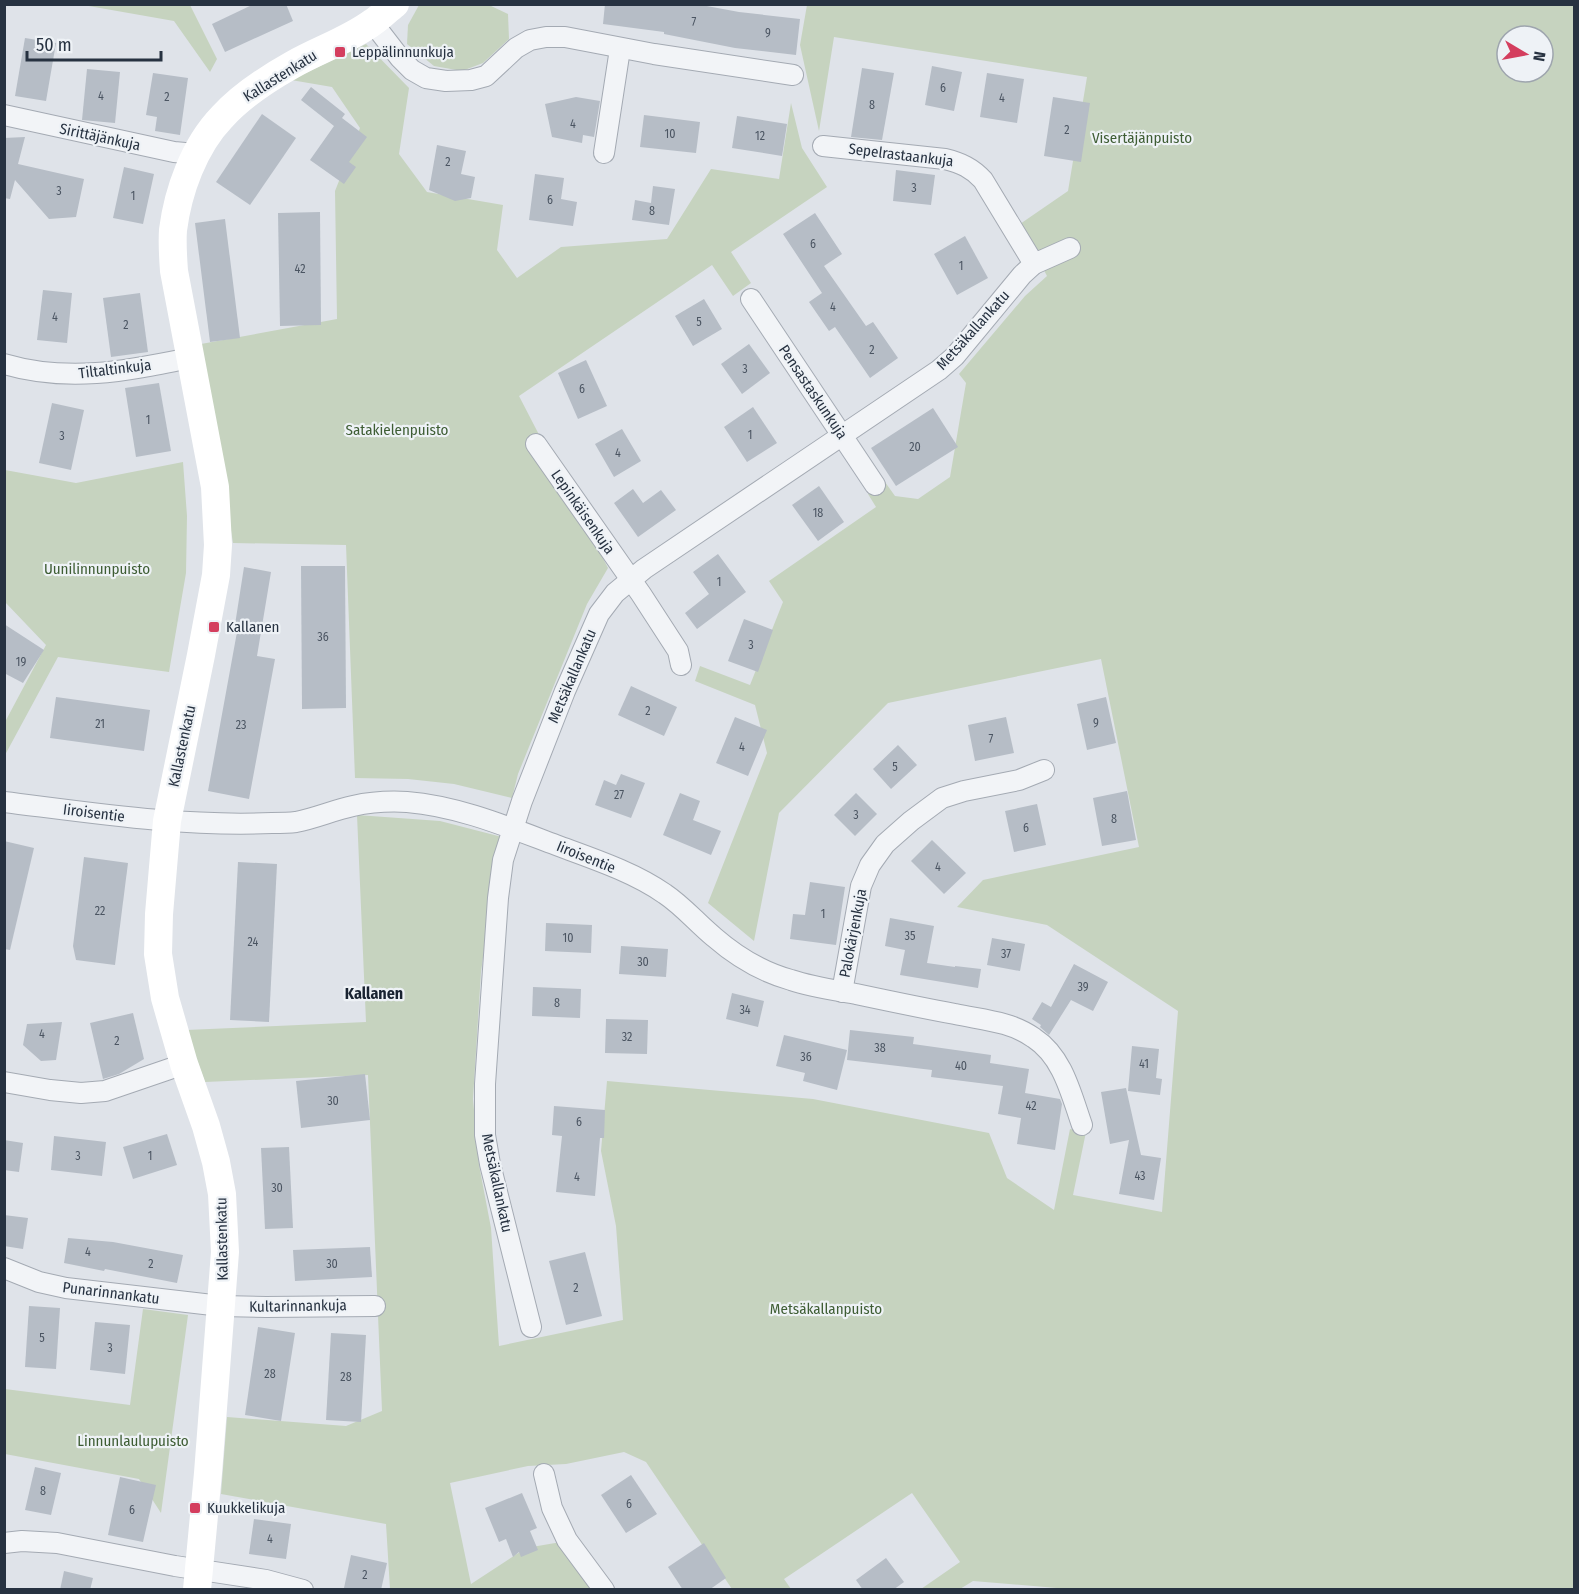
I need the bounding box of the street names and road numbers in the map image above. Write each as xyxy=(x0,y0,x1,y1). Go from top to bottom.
street label: Kallastenkatu xyxy=(240,46,320,106)
street label: Sirittäjänkuja xyxy=(58,120,142,154)
street label: Sepelrastaankuja xyxy=(847,140,955,170)
street label: Metsäkallankatu xyxy=(933,287,1013,373)
street label: Pensastaskunkuja xyxy=(775,342,851,442)
street label: Tiltaltinkuja xyxy=(78,356,152,382)
street label: Lepinkäisenkuja xyxy=(547,466,619,558)
street label: Metsäkallankatu xyxy=(544,626,600,726)
street label: Kallastenkatu xyxy=(165,703,199,789)
street label: Iiroisentie xyxy=(62,800,126,826)
street label: Iiroisentie xyxy=(554,837,618,877)
street label: Palokärjenkuja xyxy=(836,887,870,979)
street label: Metsäkallankatu xyxy=(478,1132,516,1234)
street label: Kallastenkatu xyxy=(212,1197,232,1281)
street label: Punarinnankatu xyxy=(62,1278,160,1308)
street label: Kultarinnankuja xyxy=(249,1296,347,1316)

